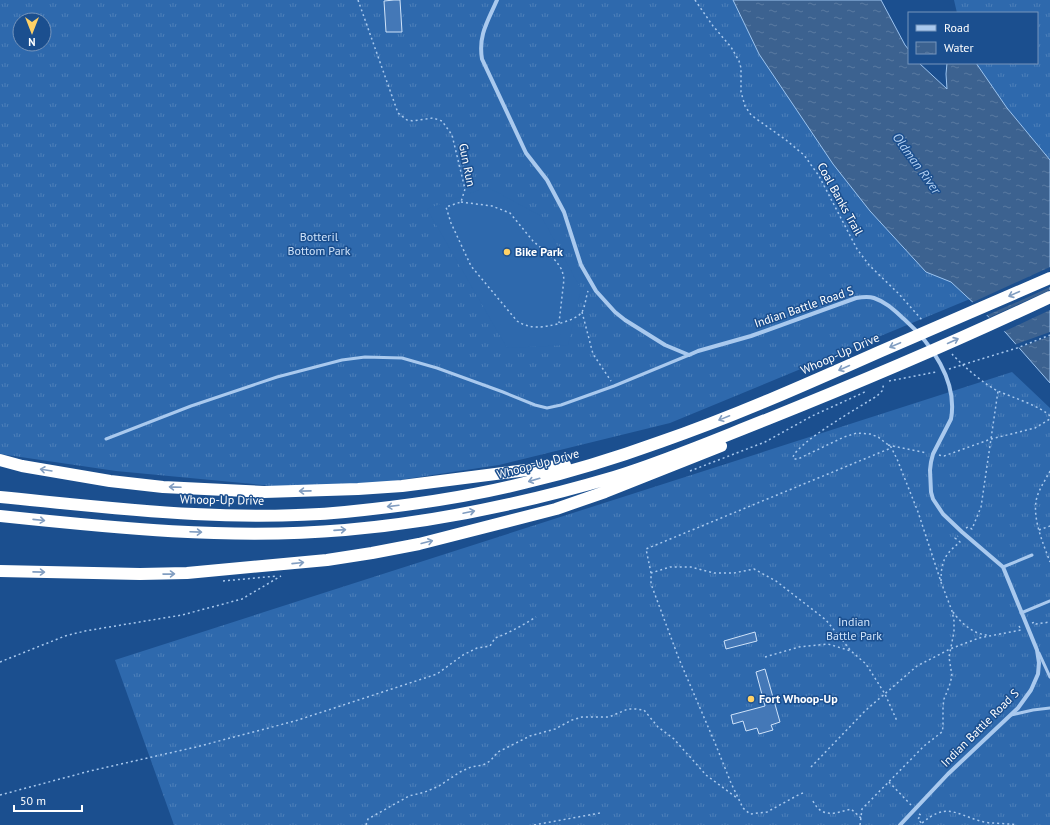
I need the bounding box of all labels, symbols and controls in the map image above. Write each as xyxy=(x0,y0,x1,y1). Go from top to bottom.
north arrow xyxy=(12,12,52,52)
legend xyxy=(908,12,1038,64)
text: Road xyxy=(944,20,969,35)
text: N xyxy=(28,35,36,49)
text: Water xyxy=(944,40,974,55)
water label: Oldman River xyxy=(889,129,945,198)
street label: Gun Run xyxy=(456,142,479,188)
street label: Coal Banks Trail xyxy=(814,160,867,238)
park label: Botteril Bottom Park xyxy=(288,229,351,258)
place label: Bike Park xyxy=(515,244,563,259)
marker: Bike Park xyxy=(502,247,512,257)
street label: Indian Battle Road S xyxy=(752,282,856,331)
one-way arrow xyxy=(1009,291,1021,298)
street label: Whoop-Up Drive xyxy=(798,329,881,378)
one-way arrow xyxy=(947,337,959,344)
one-way arrow xyxy=(889,342,901,350)
one-way arrow xyxy=(839,364,851,372)
one-way arrow xyxy=(719,414,731,422)
street label: Whoop-Up Drive xyxy=(495,445,581,482)
one-way arrow xyxy=(40,466,53,474)
one-way arrow xyxy=(528,477,541,484)
one-way arrow xyxy=(169,483,182,491)
one-way arrow xyxy=(299,487,312,495)
street label: Whoop-Up Drive xyxy=(180,491,264,508)
one-way arrow xyxy=(387,502,400,510)
one-way arrow xyxy=(462,507,475,515)
one-way arrow xyxy=(32,516,45,524)
one-way arrow xyxy=(333,527,346,534)
one-way arrow xyxy=(189,528,202,536)
one-way arrow xyxy=(420,538,433,546)
one-way arrow xyxy=(292,559,305,567)
one-way arrow xyxy=(32,569,45,576)
one-way arrow xyxy=(162,570,175,577)
park label: Indian Battle Park xyxy=(826,614,882,643)
street label: Indian Battle Road S xyxy=(937,685,1022,770)
place label: Fort Whoop-Up xyxy=(759,691,838,706)
marker: Fort Whoop-Up xyxy=(746,694,756,704)
scale bar xyxy=(14,787,82,813)
text: 50 m xyxy=(20,793,46,808)

